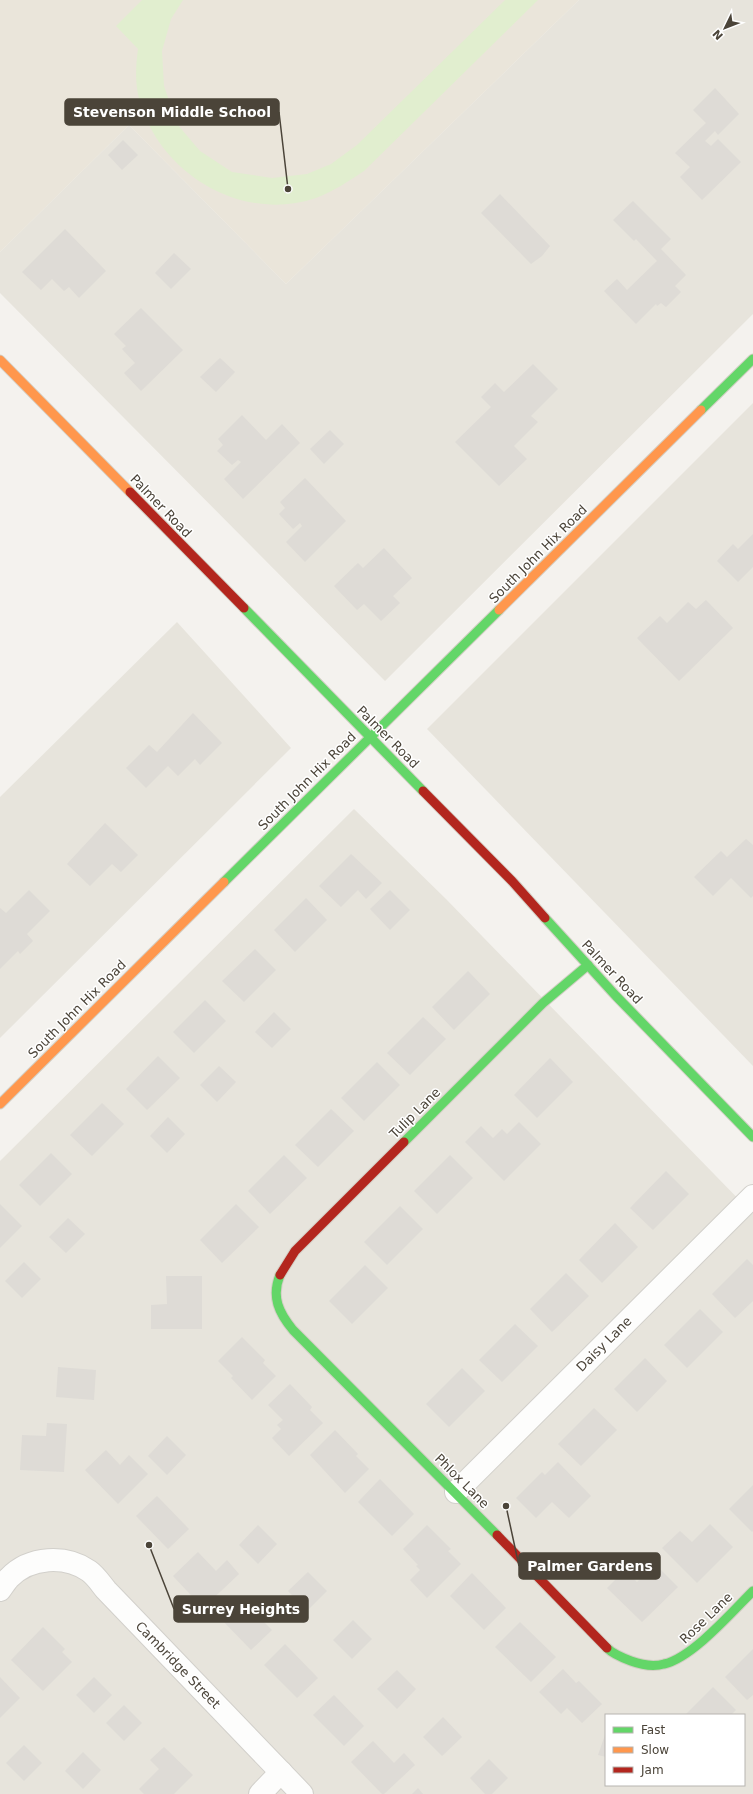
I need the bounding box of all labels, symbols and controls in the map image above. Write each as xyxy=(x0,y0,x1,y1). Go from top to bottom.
north arrow xyxy=(705,8,745,48)
text: N xyxy=(710,27,726,42)
callout: Stevenson Middle School xyxy=(65,99,279,125)
text: Stevenson Middle School xyxy=(73,104,271,120)
street label: Palmer Road xyxy=(127,471,195,541)
street label: South John Hix Road xyxy=(486,502,590,606)
street label: Palmer Road xyxy=(354,703,422,771)
street label: South John Hix Road xyxy=(255,729,359,833)
street label: Palmer Road xyxy=(579,937,645,1007)
street label: South John Hix Road xyxy=(25,957,129,1061)
street label: Tulip Lane xyxy=(386,1085,443,1142)
street label: Daisy Lane xyxy=(573,1313,635,1375)
street label: Phlox Lane xyxy=(432,1451,492,1511)
callout: Palmer Gardens xyxy=(519,1553,660,1579)
text: Palmer Gardens xyxy=(527,1558,653,1574)
street label: Rose Lane xyxy=(677,1589,735,1647)
callout: Surrey Heights xyxy=(174,1596,308,1622)
text: Surrey Heights xyxy=(182,1601,300,1617)
street label: Cambridge Street xyxy=(133,1618,223,1712)
legend xyxy=(605,1714,745,1786)
text: Fast xyxy=(641,1723,665,1737)
text: Slow xyxy=(641,1743,669,1757)
text: Jam xyxy=(640,1763,664,1777)

